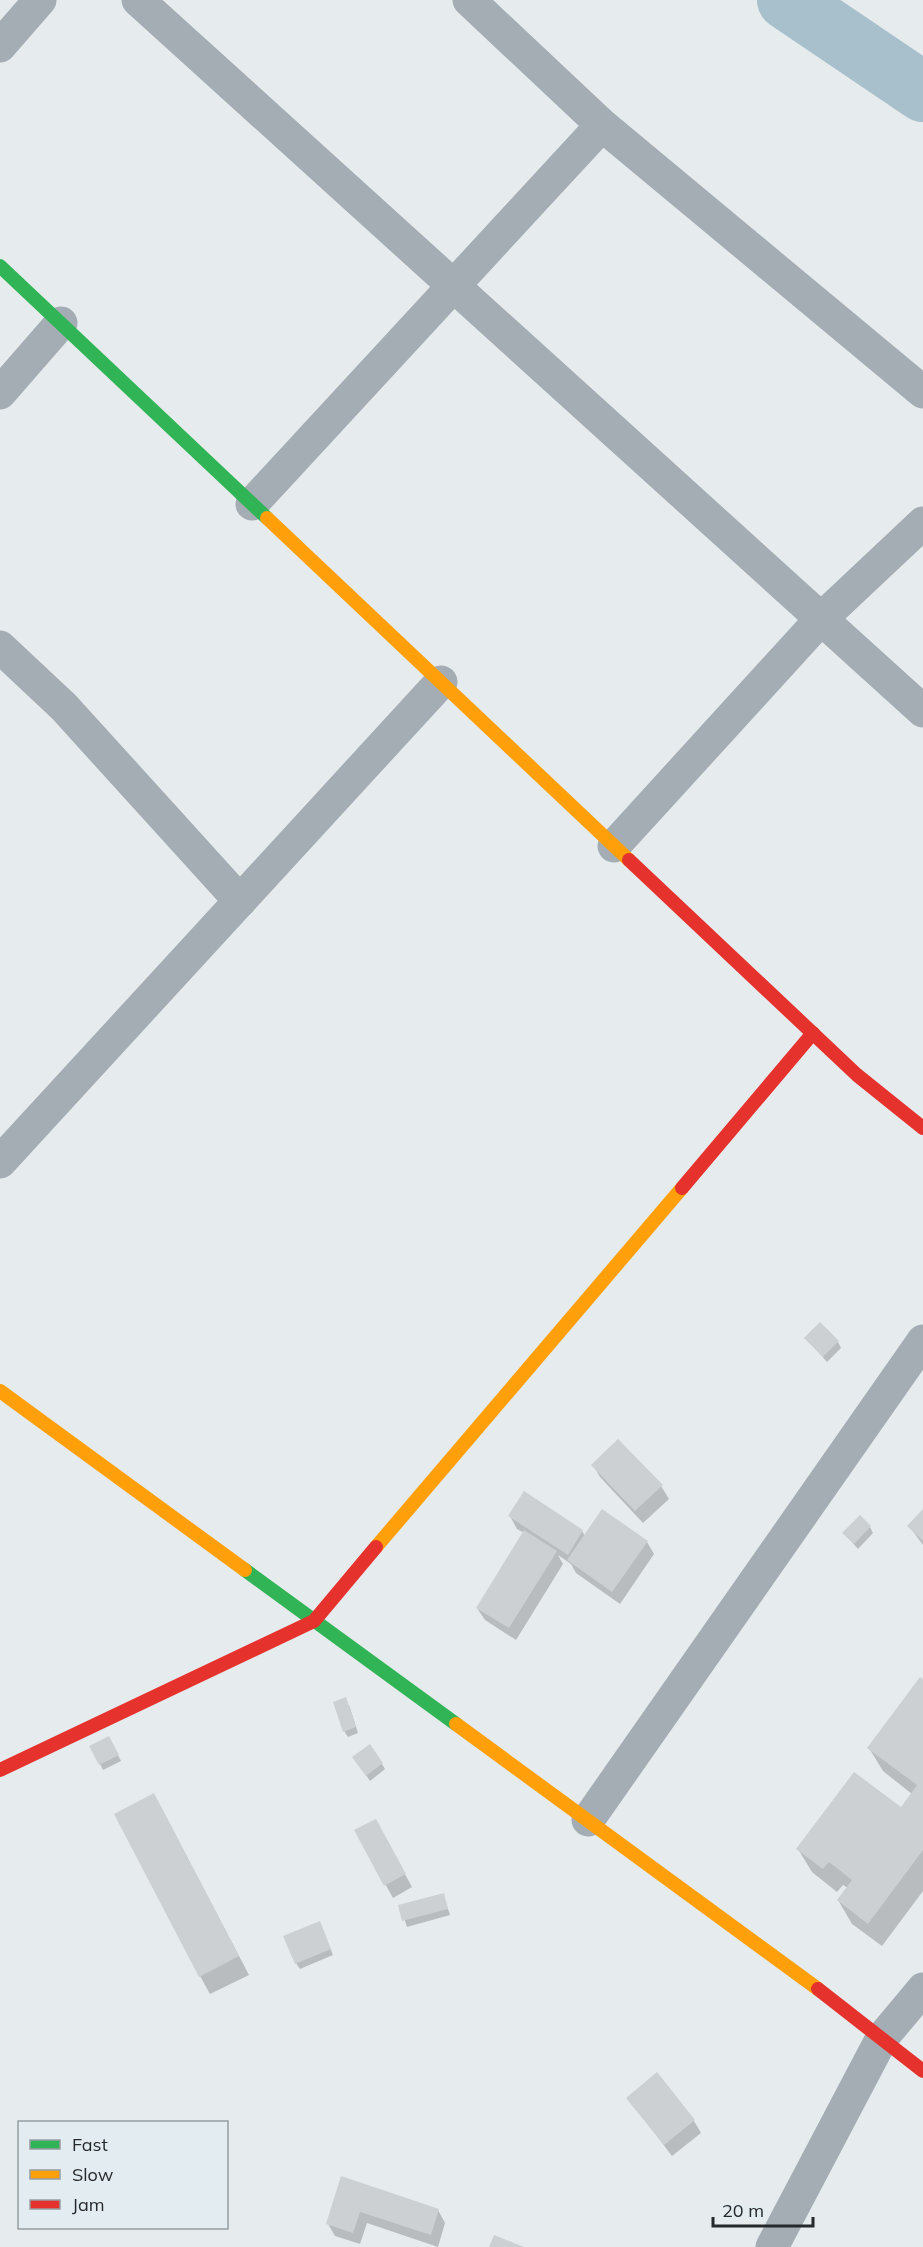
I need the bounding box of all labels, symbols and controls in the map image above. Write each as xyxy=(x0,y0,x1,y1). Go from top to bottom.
legend xyxy=(18,2121,228,2229)
text: Fast xyxy=(72,2133,108,2156)
text: Slow xyxy=(72,2163,114,2186)
scale bar xyxy=(713,2190,814,2228)
text: Jam xyxy=(72,2193,105,2216)
text: 20 m xyxy=(722,2199,764,2222)

